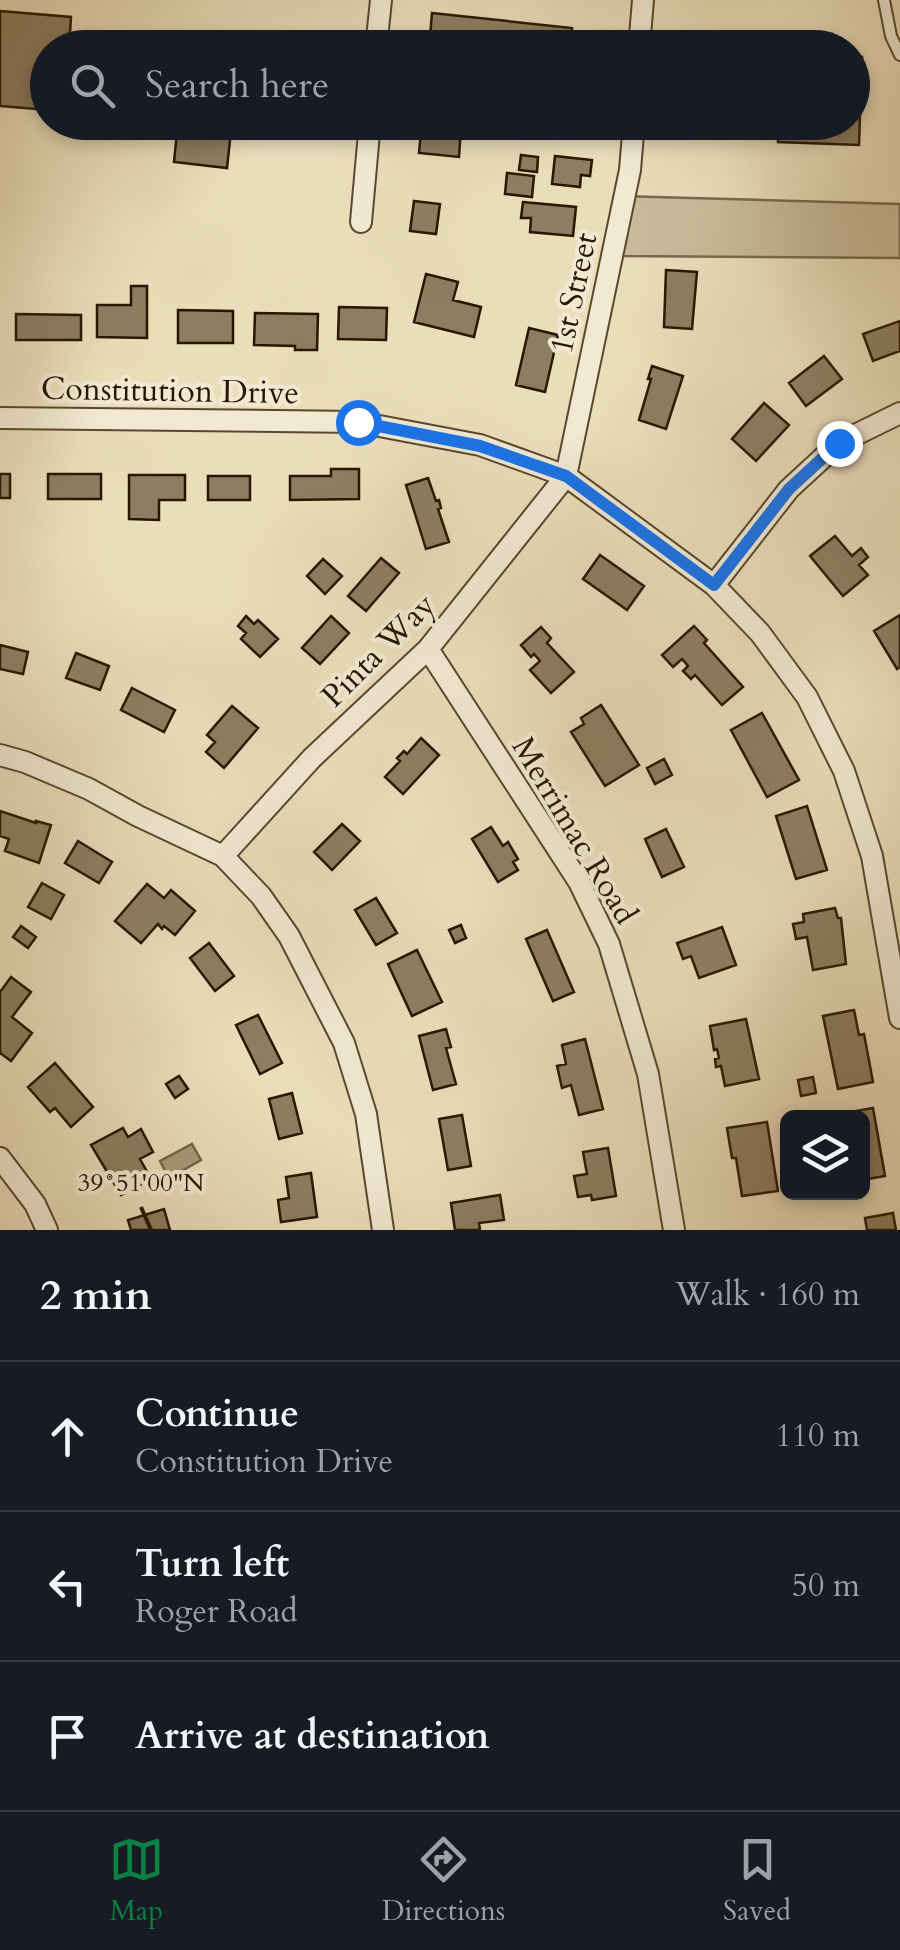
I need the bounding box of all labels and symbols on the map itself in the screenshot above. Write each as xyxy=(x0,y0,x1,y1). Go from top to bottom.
street label: 1st Street xyxy=(540,229,608,358)
street label: Constitution Drive xyxy=(41,367,299,415)
route start xyxy=(336,400,382,446)
route end xyxy=(817,421,863,467)
street label: Pinta Way xyxy=(312,584,445,717)
street label: Merrimac Road xyxy=(501,729,647,932)
text: 39°51'00"N xyxy=(78,1166,204,1200)

